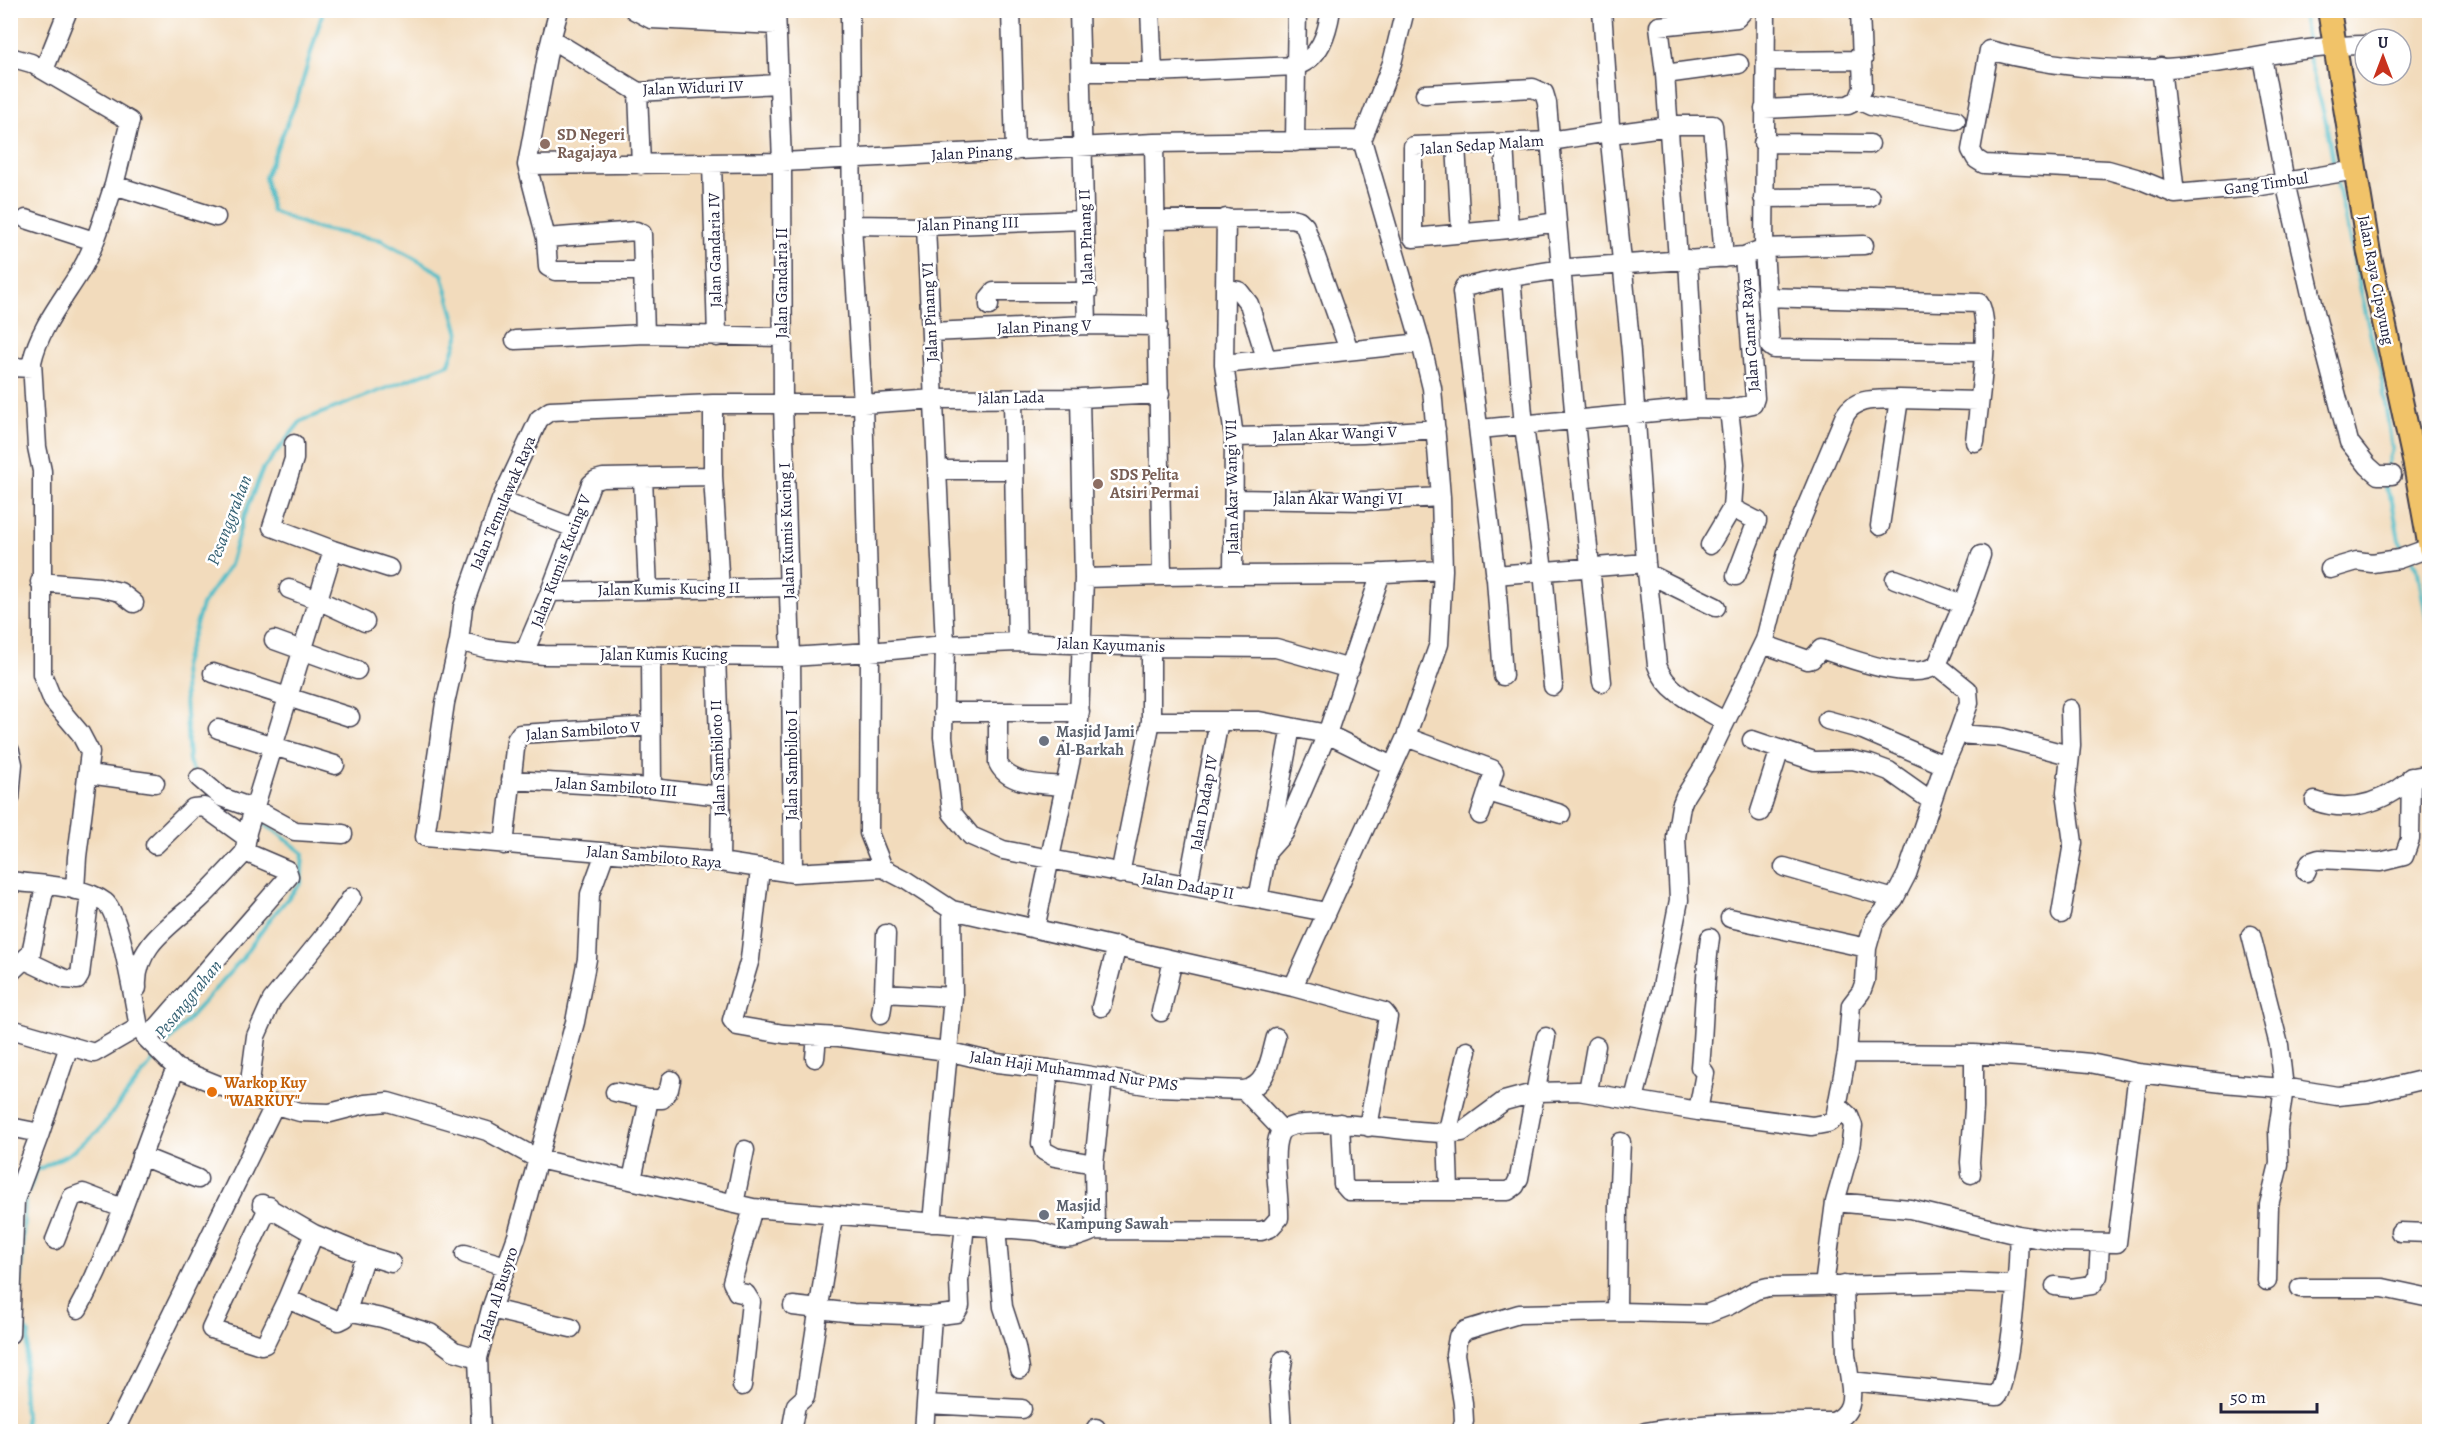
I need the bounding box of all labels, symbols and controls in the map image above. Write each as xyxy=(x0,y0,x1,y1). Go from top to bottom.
north arrow xyxy=(2353,27,2413,87)
text: U xyxy=(2378,32,2389,54)
street label: Jalan Widuri IV xyxy=(642,75,744,101)
place label: SD Negeri Ragajaya xyxy=(557,124,625,164)
street label: Jalan Sedap Malam xyxy=(1419,130,1545,160)
marker: SD Negeri Ragajaya xyxy=(538,137,552,151)
street label: Jalan Pinang xyxy=(931,140,1013,166)
street label: Gang Timbul xyxy=(2223,167,2310,201)
street label: Jalan Pinang II xyxy=(1073,188,1099,286)
street label: Jalan Gandaria IV xyxy=(703,192,727,308)
street label: Jalan Pinang III xyxy=(917,211,1019,237)
street label: Jalan Raya Cipayung xyxy=(2353,213,2399,347)
street label: Jalan Gandaria II xyxy=(771,227,793,339)
street label: Jalan Pinang VI xyxy=(916,261,944,363)
street label: Jalan Camar Raya xyxy=(1735,277,1765,393)
street label: Jalan Pinang V xyxy=(996,314,1092,340)
street label: Jalan Lada xyxy=(977,386,1045,410)
street label: Jalan Akar Wangi VII xyxy=(1220,419,1244,555)
street label: Jalan Akar Wangi V xyxy=(1273,421,1398,447)
street label: Jalan Temulawak Raya xyxy=(465,432,541,574)
street label: Jalan Kumis Kucing I xyxy=(774,462,800,600)
place label: SDS Pelita Atsiri Permai xyxy=(1109,464,1199,504)
water label: Pesanggrahan xyxy=(201,471,257,569)
marker: SDS Pelita Atsiri Permai xyxy=(1091,477,1105,491)
street label: Jalan Akar Wangi VI xyxy=(1273,488,1403,510)
street label: Jalan Kumis Kucing V xyxy=(526,491,597,631)
street label: Jalan Kumis Kucing II xyxy=(598,577,740,601)
street label: Jalan Kayumanis xyxy=(1056,632,1166,658)
street label: Jalan Kumis Kucing xyxy=(600,644,728,666)
street label: Jalan Sambiloto II xyxy=(705,699,731,817)
street label: Jalan Sambiloto I xyxy=(781,709,803,821)
street label: Jalan Sambiloto V xyxy=(525,716,641,746)
place label: Masjid Jami Al-Barkah xyxy=(1055,721,1135,761)
marker: Masjid Jami Al-Barkah xyxy=(1037,734,1051,748)
street label: Jalan Dadap IV xyxy=(1185,753,1223,853)
street label: Jalan Sambiloto III xyxy=(554,772,678,802)
street label: Jalan Sambiloto Raya xyxy=(585,840,723,874)
street label: Jalan Dadap II xyxy=(1140,867,1236,905)
water label: Pesanggrahan xyxy=(149,955,227,1043)
street label: Jalan Haji Muhammad Nur PMS xyxy=(968,1045,1180,1097)
place label: Warkop Kuy "WARKUY" xyxy=(223,1072,307,1112)
marker: Warkop Kuy "WARKUY" xyxy=(205,1085,219,1099)
place label: Masjid Kampung Sawah xyxy=(1056,1195,1169,1235)
marker: Masjid Kampung Sawah xyxy=(1037,1208,1051,1222)
street label: Jalan Al Busyro xyxy=(473,1244,524,1344)
scale bar xyxy=(2221,1376,2317,1414)
text: 50 m xyxy=(2230,1385,2266,1409)

